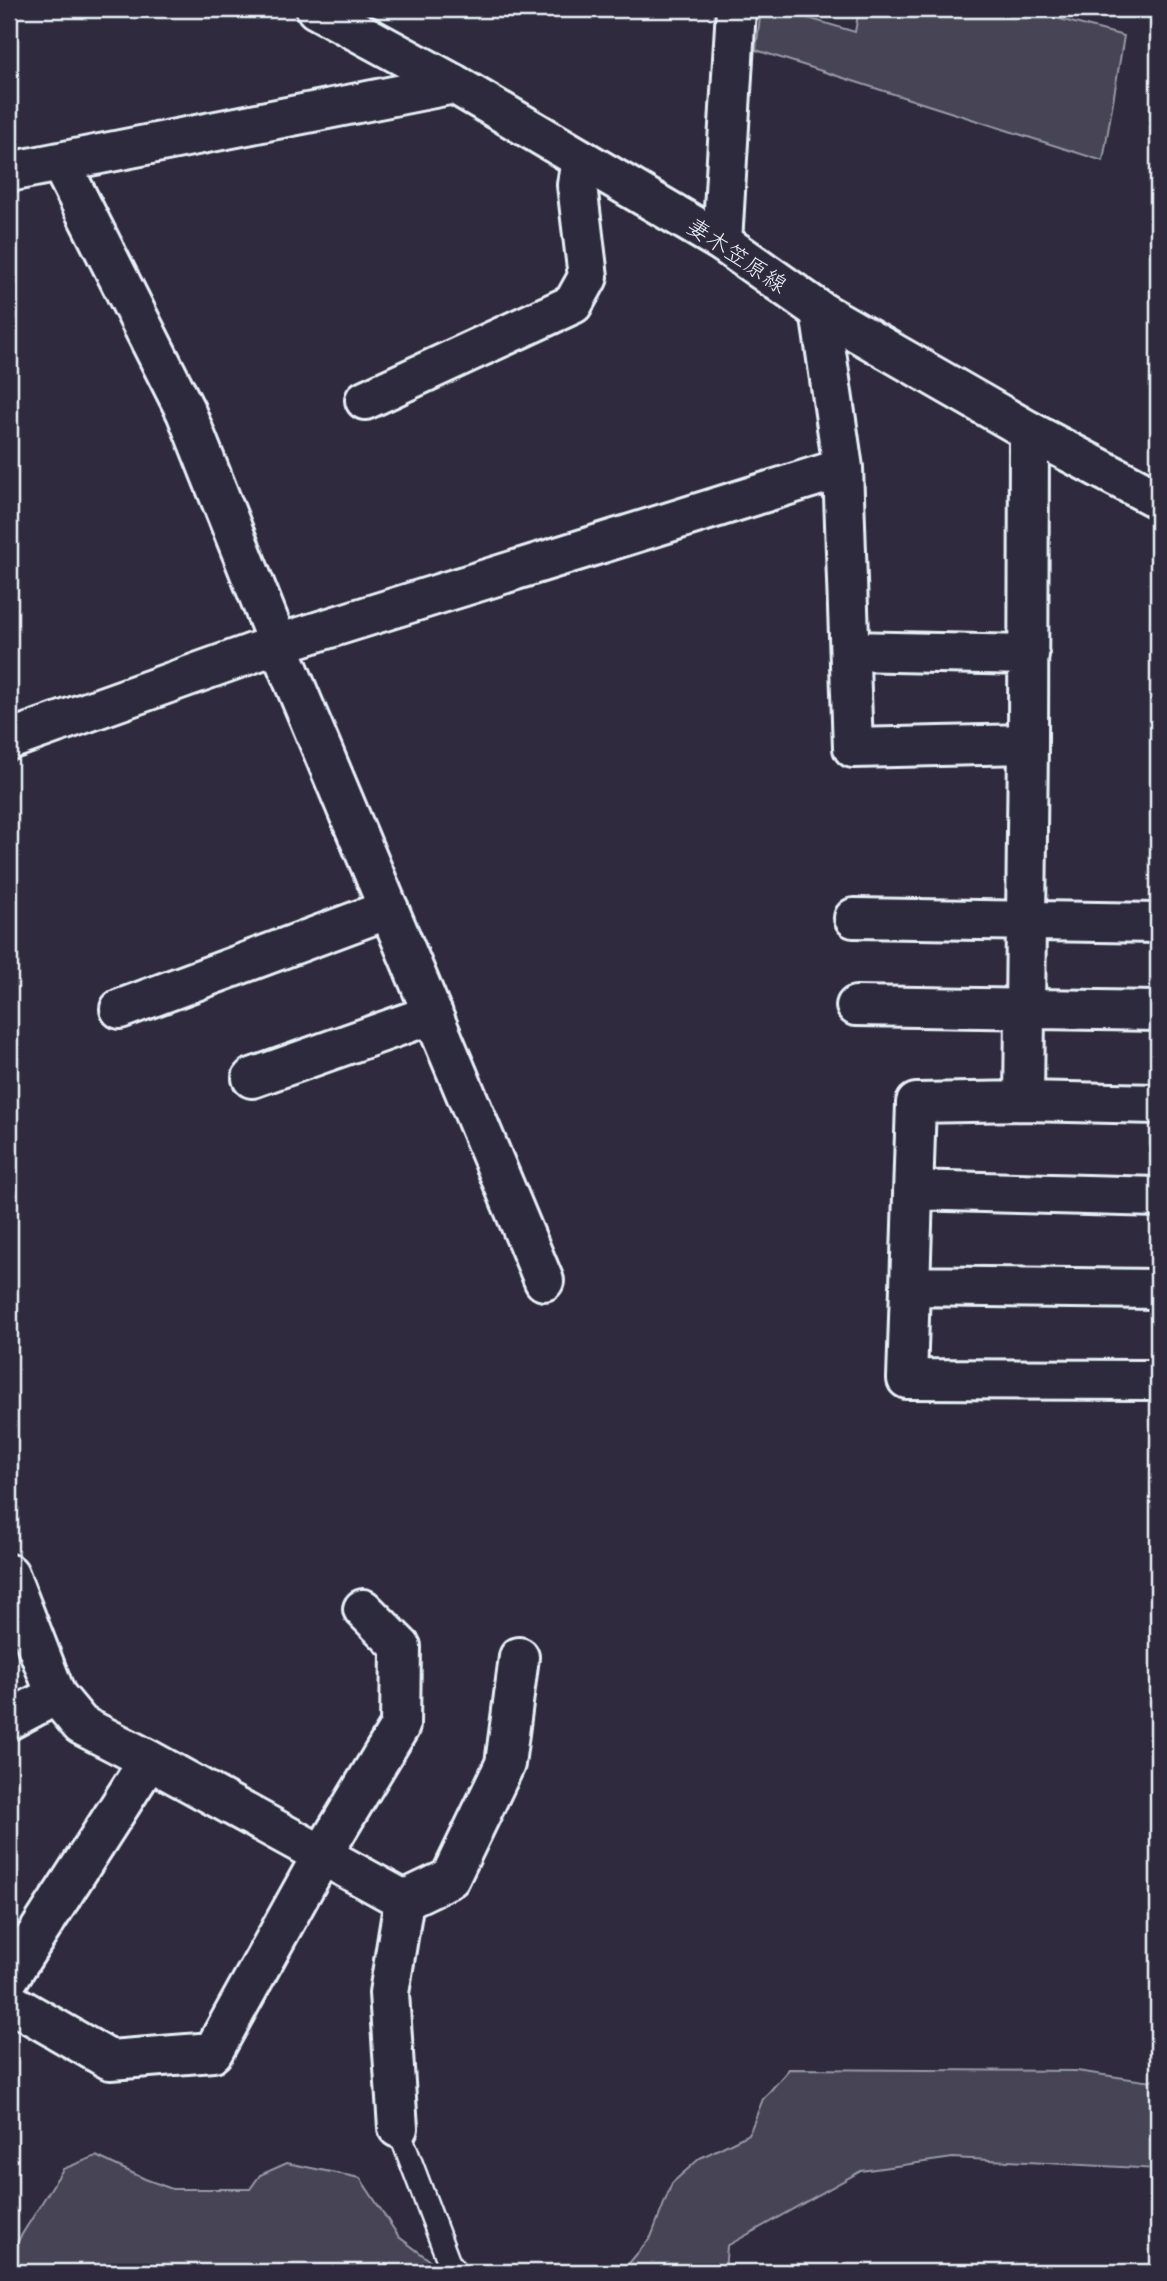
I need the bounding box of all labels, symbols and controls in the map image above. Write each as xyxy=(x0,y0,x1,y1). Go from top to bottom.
street label: 妻木笠原線 xyxy=(682,211,792,299)

